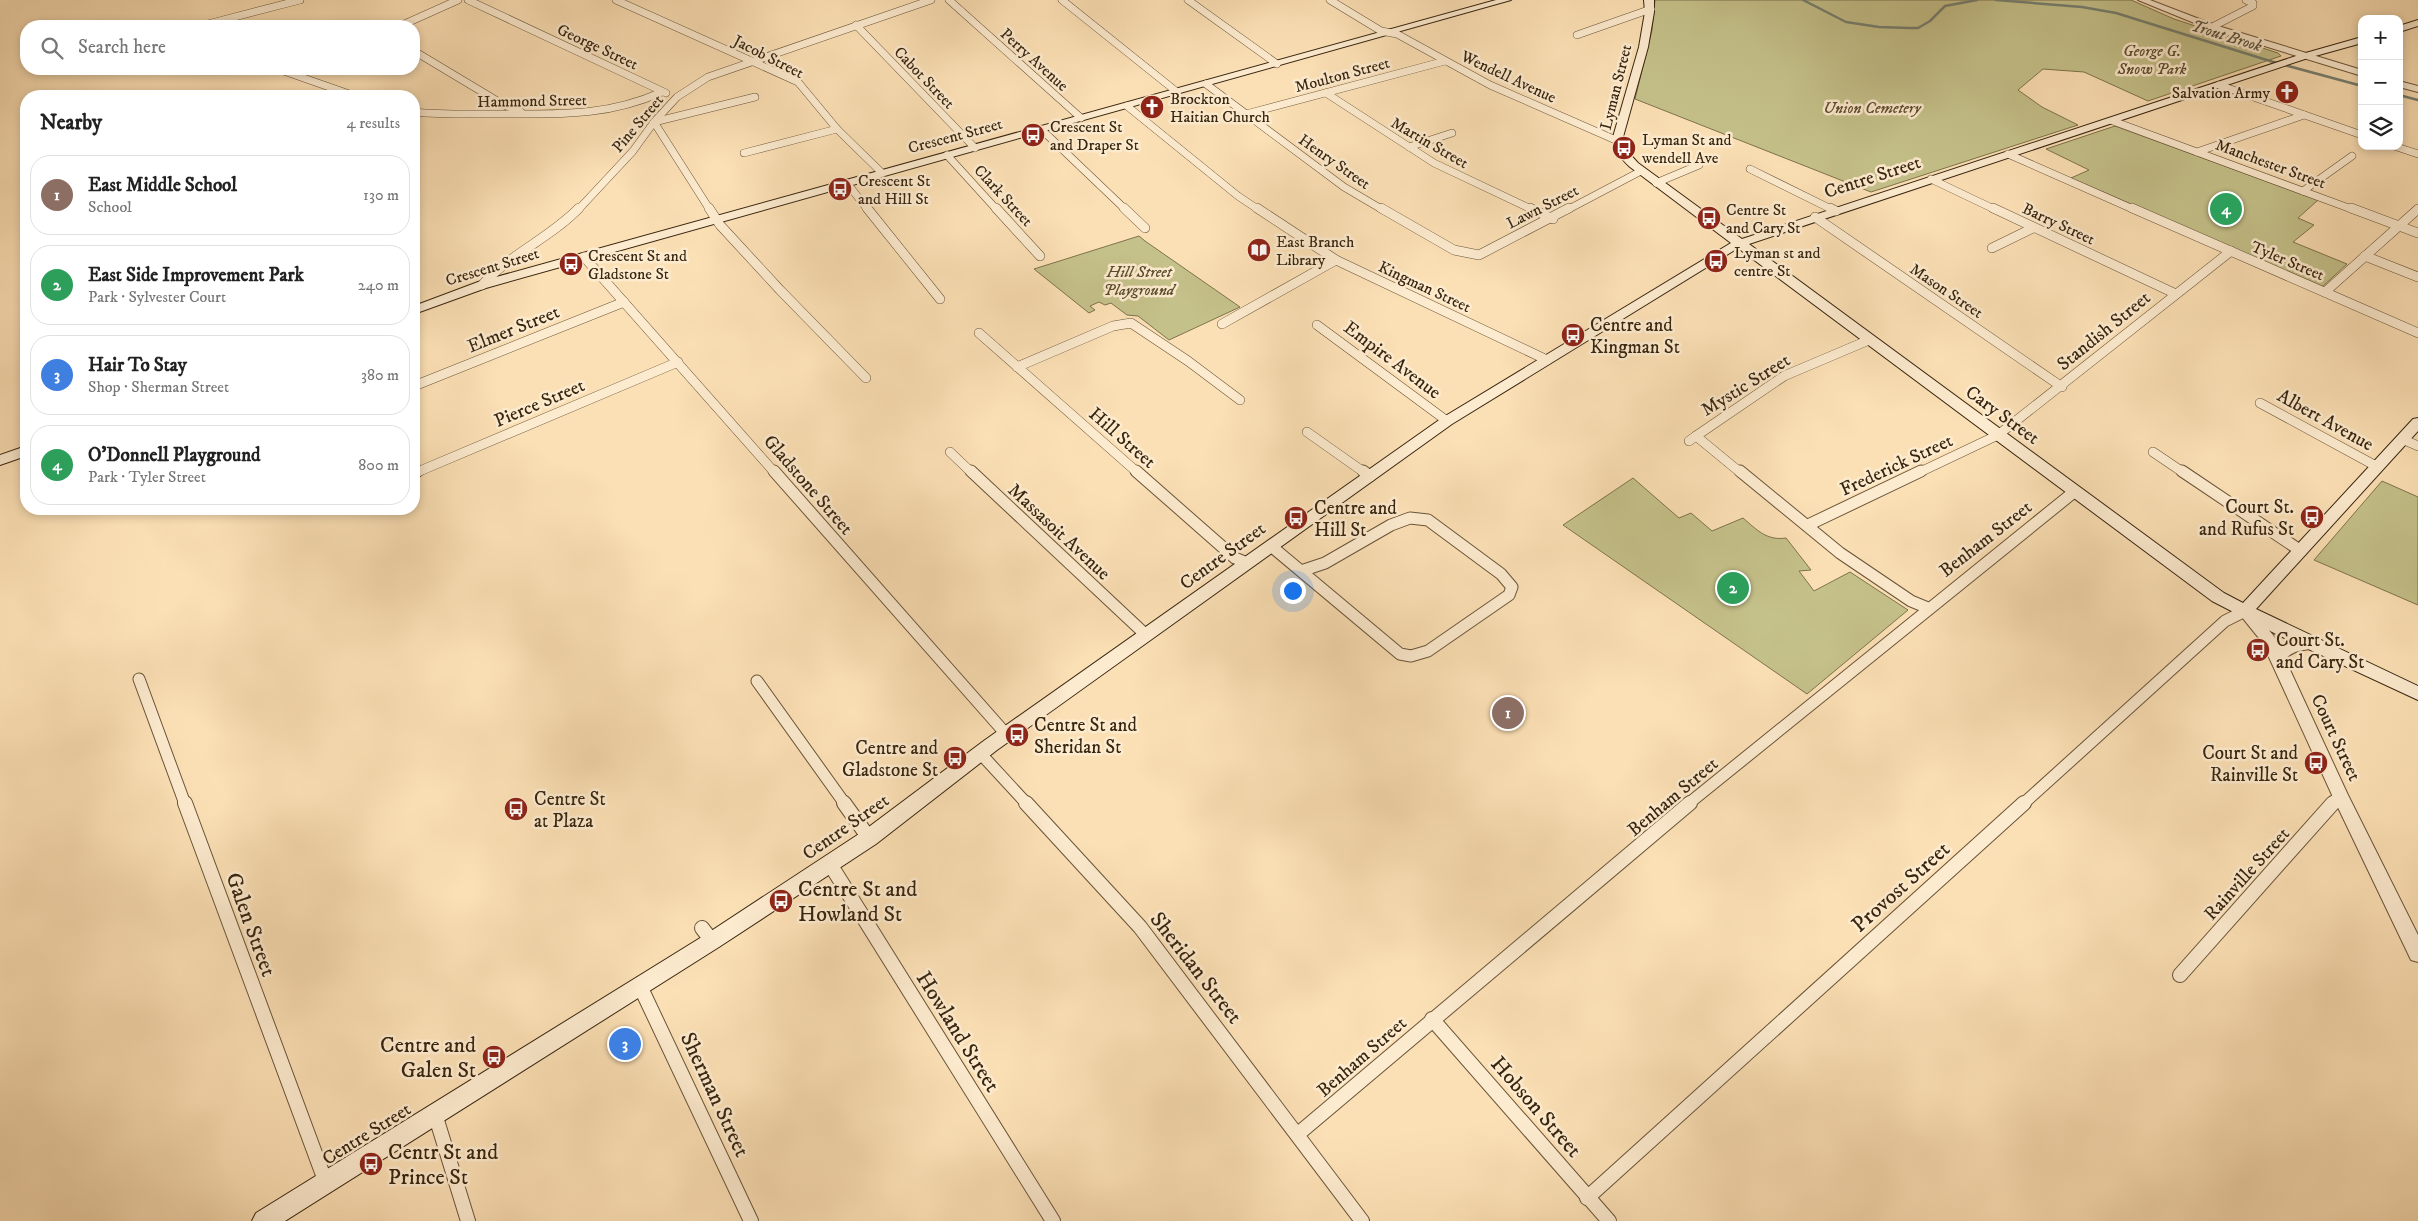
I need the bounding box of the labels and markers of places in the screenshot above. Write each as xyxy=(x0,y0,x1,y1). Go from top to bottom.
church icon: Salvation Army xyxy=(2274,79,2300,105)
place label: Salvation Army xyxy=(2172,83,2270,103)
place label: Brockton Haitian Church xyxy=(1170,89,1271,127)
church icon: Brockton Haitian Church xyxy=(1139,94,1165,120)
place label: Crescent St and Draper St xyxy=(1050,117,1139,155)
bus stop icon: Crescent St and Draper St xyxy=(1020,122,1046,148)
place label: Lyman St and wendell Ave xyxy=(1641,130,1732,168)
bus stop icon: Lyman St and wendell Ave xyxy=(1611,135,1637,161)
place label: Crescent St and Hill St xyxy=(858,171,930,209)
bus stop icon: Crescent St and Hill St xyxy=(827,176,853,202)
pin: 4 xyxy=(2210,190,2242,228)
place label: Centre St and Cary St xyxy=(1726,200,1800,238)
bus stop icon: Centre St and Cary St xyxy=(1696,205,1722,231)
place label: East Branch Library xyxy=(1276,232,1355,270)
library icon: East Branch Library xyxy=(1246,237,1272,263)
place label: Lyman st and centre St xyxy=(1734,243,1821,281)
place label: Crescent St and Gladstone St xyxy=(588,246,687,284)
bus stop icon: Lyman st and centre St xyxy=(1703,248,1729,274)
bus stop icon: Crescent St and Gladstone St xyxy=(558,251,584,277)
place label: Centre and Kingman St xyxy=(1590,314,1680,359)
bus stop icon: Centre and Kingman St xyxy=(1560,322,1586,348)
place label: Court St. and Rufus St xyxy=(2199,496,2294,541)
place label: Centre and Hill St xyxy=(1314,497,1397,542)
bus stop icon: Court St. and Rufus St xyxy=(2299,504,2325,530)
bus stop icon: Centre and Hill St xyxy=(1283,505,1309,531)
pin: 2 xyxy=(1717,569,1749,607)
place label: Court St. and Cary St xyxy=(2276,629,2364,674)
bus stop icon: Court St. and Cary St xyxy=(2245,637,2271,663)
pin: 1 xyxy=(1492,694,1524,732)
place label: Centre St and Sheridan St xyxy=(1034,714,1137,759)
bus stop icon: Centre St and Sheridan St xyxy=(1004,722,1030,748)
place label: Centre and Gladstone St xyxy=(842,737,939,782)
place label: Court St and Rainville St xyxy=(2202,742,2299,787)
bus stop icon: Centre and Gladstone St xyxy=(942,745,968,771)
bus stop icon: Court St and Rainville St xyxy=(2303,750,2329,776)
place label: Centre St at Plaza xyxy=(534,788,605,833)
bus stop icon: Centre St at Plaza xyxy=(503,796,529,822)
place label: Centre St and Howland St xyxy=(798,876,917,928)
bus stop icon: Centre St and Howland St xyxy=(768,888,794,914)
pin: 3 xyxy=(609,1025,641,1063)
place label: Centre and Galen St xyxy=(380,1032,476,1084)
bus stop icon: Centre and Galen St xyxy=(481,1044,507,1070)
place label: Centr St and Prince St xyxy=(388,1139,498,1191)
bus stop icon: Centr St and Prince St xyxy=(358,1151,384,1177)

